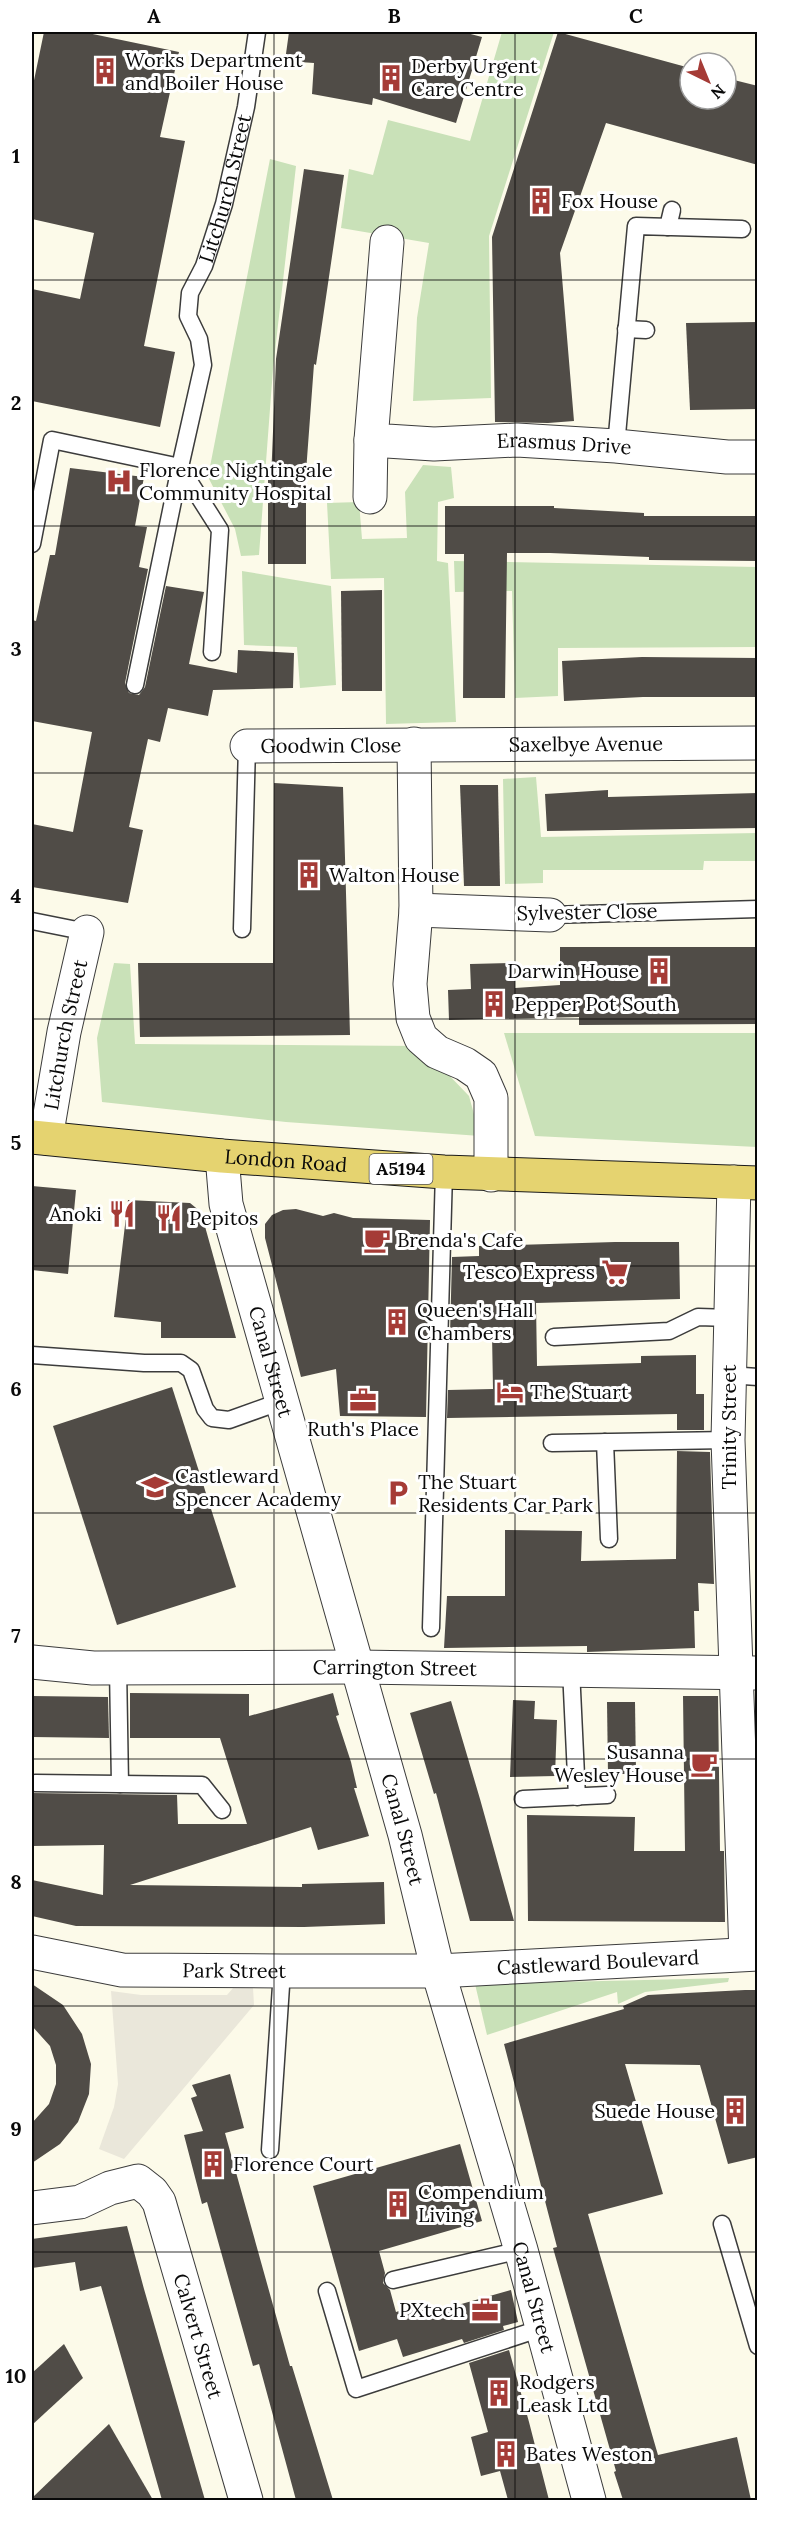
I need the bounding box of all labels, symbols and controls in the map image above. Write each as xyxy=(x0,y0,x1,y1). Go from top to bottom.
text: A xyxy=(147,3,161,28)
text: B xyxy=(387,3,401,28)
text: C xyxy=(629,3,643,28)
place label: Works Department and Boiler House xyxy=(125,47,303,95)
north arrow xyxy=(678,51,738,111)
place label: Derby Urgent Care Centre xyxy=(411,53,538,101)
building icon: Works Department and Boiler House xyxy=(90,56,120,86)
building icon: Derby Urgent Care Centre xyxy=(376,63,406,93)
text: N xyxy=(707,80,730,104)
street label: Litchurch Street xyxy=(193,111,256,266)
text: 1 xyxy=(12,143,20,168)
building icon: Fox House xyxy=(526,186,556,216)
place label: Fox House xyxy=(561,188,658,213)
text: 2 xyxy=(11,390,21,415)
street label: Erasmus Drive xyxy=(496,427,633,459)
place label: Florence Nightingale Community Hospital xyxy=(139,457,333,505)
hospital icon: Florence Nightingale Community Hospital xyxy=(104,466,134,496)
text: 3 xyxy=(10,636,22,661)
street label: Saxelbye Avenue xyxy=(509,731,663,756)
street label: Goodwin Close xyxy=(261,732,402,758)
building icon: Walton House xyxy=(294,860,324,890)
place label: Walton House xyxy=(329,862,460,887)
text: 4 xyxy=(11,883,22,908)
street label: Sylvester Close xyxy=(516,898,658,925)
building icon: Darwin House xyxy=(644,956,674,986)
street label: Litchurch Street xyxy=(38,957,92,1112)
place label: Darwin House xyxy=(507,958,639,983)
building icon: Pepper Pot South xyxy=(479,989,509,1019)
place label: Pepper Pot South xyxy=(514,991,677,1016)
text: 5 xyxy=(11,1130,22,1155)
street label: London Road xyxy=(224,1143,348,1177)
road number: A5194 xyxy=(370,1154,432,1184)
restaurant icon: Anoki xyxy=(107,1199,137,1229)
place label: Anoki xyxy=(48,1201,102,1226)
restaurant icon: Pepitos xyxy=(154,1203,184,1233)
place label: Pepitos xyxy=(189,1205,258,1230)
cafe icon: Brenda's Cafe xyxy=(362,1225,392,1255)
place label: Brenda's Cafe xyxy=(397,1227,523,1252)
supermarket icon: Tesco Express xyxy=(600,1257,630,1287)
place label: Tesco Express xyxy=(463,1259,595,1284)
place label: Queen's Hall Chambers xyxy=(417,1297,534,1345)
street label: Canal Street xyxy=(244,1303,299,1420)
building icon: Queen's Hall Chambers xyxy=(382,1307,412,1337)
street label: Trinity Street xyxy=(716,1364,741,1490)
text: 6 xyxy=(10,1376,22,1401)
hotel icon: The Stuart xyxy=(495,1377,525,1407)
place label: The Stuart xyxy=(530,1379,629,1404)
office icon: Ruth's Place xyxy=(348,1385,378,1415)
place label: Ruth's Place xyxy=(307,1416,419,1441)
place label: Castleward Spencer Academy xyxy=(175,1463,341,1511)
place label: The Stuart Residents Car Park xyxy=(418,1469,593,1517)
school or university icon: Castleward Spencer Academy xyxy=(140,1472,170,1502)
parking icon: The Stuart Residents Car Park xyxy=(383,1478,413,1508)
text: 7 xyxy=(11,1623,21,1648)
street label: Carrington Street xyxy=(313,1654,477,1681)
place label: Susanna Wesley House xyxy=(554,1739,684,1787)
cafe icon: Susanna Wesley House xyxy=(689,1749,719,1779)
street label: Canal Street xyxy=(376,1771,430,1888)
text: 8 xyxy=(10,1869,22,1894)
street label: Castleward Boulevard xyxy=(496,1944,700,1980)
street label: Park Street xyxy=(182,1957,286,1983)
building icon: Suede House xyxy=(720,2096,750,2126)
place label: Suede House xyxy=(594,2098,715,2123)
text: 9 xyxy=(10,2116,22,2141)
building icon: Florence Court xyxy=(198,2149,228,2179)
place label: Florence Court xyxy=(233,2151,374,2176)
place label: Compendium Living xyxy=(418,2179,544,2227)
building icon: Compendium Living xyxy=(383,2189,413,2219)
street label: Canal Street xyxy=(507,2238,561,2356)
street label: Calvert Street xyxy=(169,2270,229,2402)
office icon: PXtech xyxy=(470,2295,500,2325)
place label: PXtech xyxy=(399,2297,465,2322)
text: 10 xyxy=(6,2363,26,2388)
place label: Rodgers Leask Ltd xyxy=(519,2369,608,2417)
building icon: Rodgers Leask Ltd xyxy=(484,2378,514,2408)
building icon: Bates Weston xyxy=(491,2439,521,2469)
place label: Bates Weston xyxy=(526,2441,653,2466)

